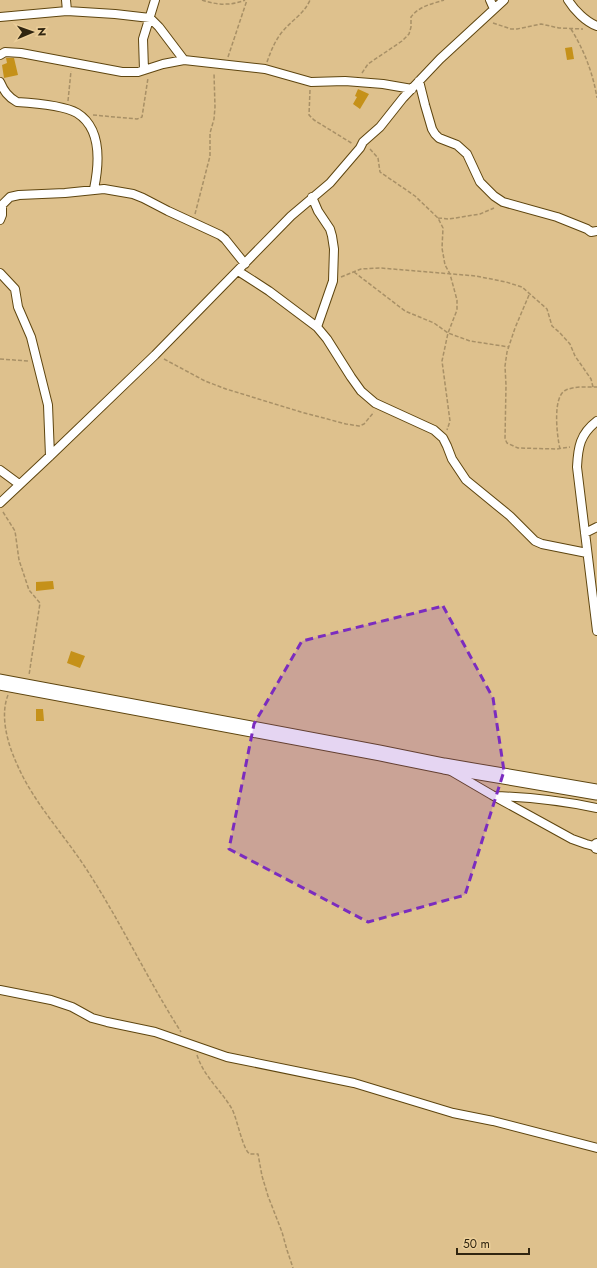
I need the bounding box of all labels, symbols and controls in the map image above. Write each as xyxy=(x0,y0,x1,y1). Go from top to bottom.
north arrow xyxy=(12,12,52,52)
text: N xyxy=(34,27,50,36)
scale bar xyxy=(457,1230,529,1256)
text: 50 m xyxy=(463,1235,490,1253)

